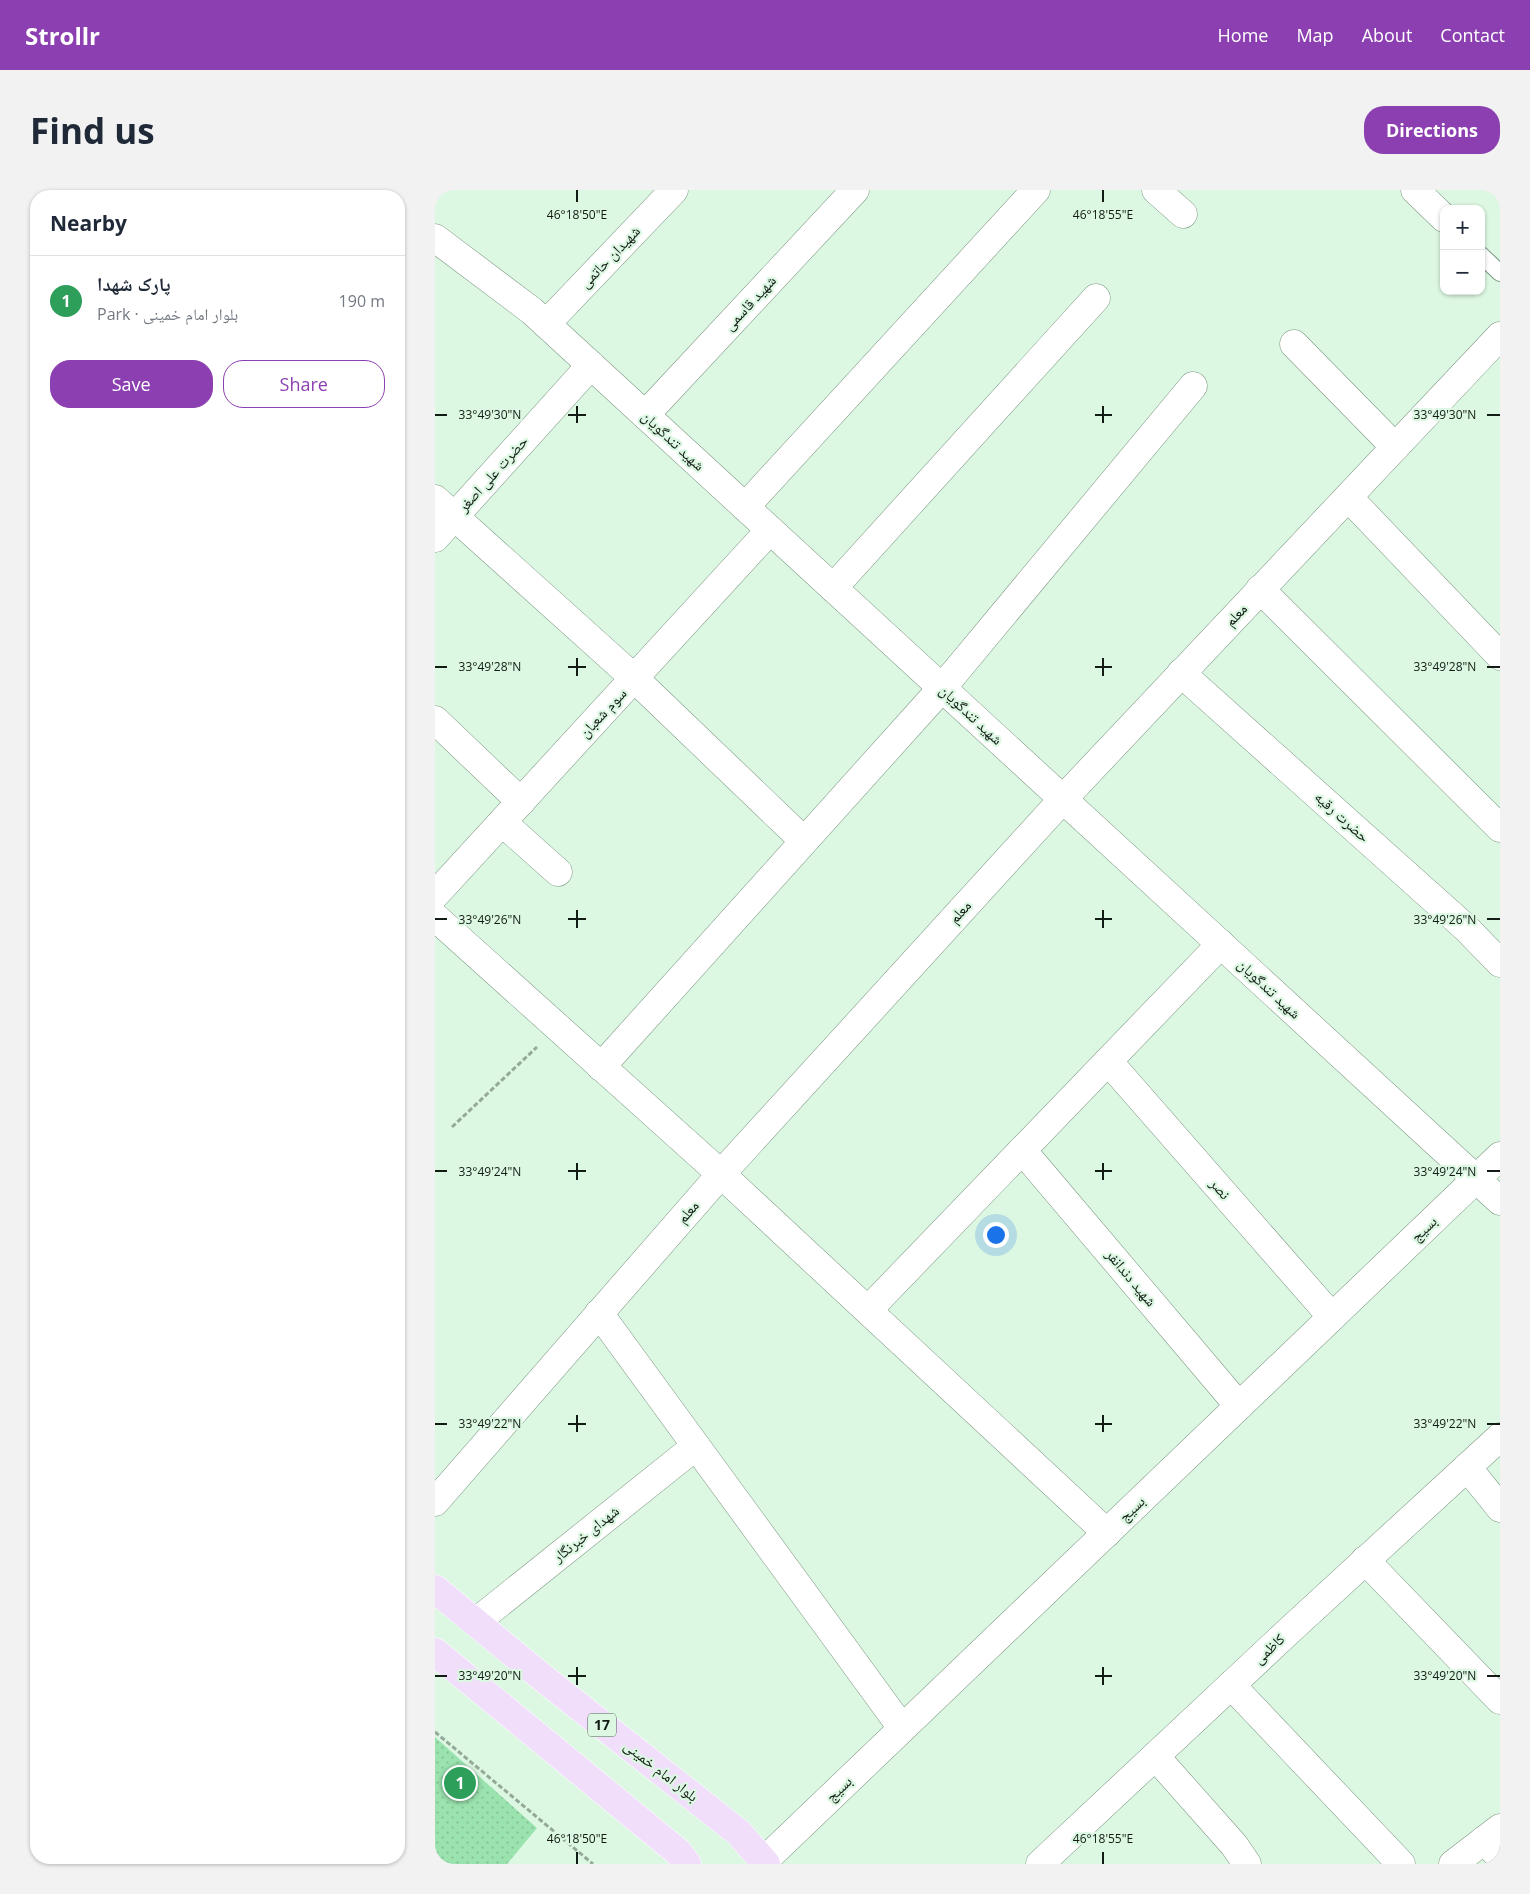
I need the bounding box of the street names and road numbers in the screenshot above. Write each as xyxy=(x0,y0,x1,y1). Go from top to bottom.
street label: شهیدان حاتمی xyxy=(575,221,645,292)
street label: شهید قاسمی xyxy=(719,270,781,335)
street label: شهید تندگویان xyxy=(637,406,710,476)
street label: حضرت علی اصغر xyxy=(452,431,533,517)
street label: معلم xyxy=(1220,598,1252,631)
street label: شهید تندگویان xyxy=(935,680,1008,750)
street label: سوم شعبان xyxy=(574,683,631,742)
street label: حضرت رقیه xyxy=(1311,786,1375,846)
street label: معلم xyxy=(944,895,976,928)
street label: شهید تندگویان xyxy=(1233,954,1306,1024)
street label: نصر xyxy=(1205,1173,1235,1203)
street label: معلم xyxy=(672,1195,704,1228)
street label: بسیج xyxy=(1406,1211,1442,1246)
street label: شهید دندانفر xyxy=(1101,1244,1162,1310)
street label: بسیج xyxy=(1114,1491,1150,1526)
street label: شهدای خبرنگار xyxy=(547,1500,623,1568)
street label: کاظمی xyxy=(1248,1629,1289,1669)
road number: 17 xyxy=(588,1714,616,1736)
street label: بلوار امام خمینی xyxy=(620,1735,703,1806)
street label: بسیج xyxy=(821,1771,857,1806)

